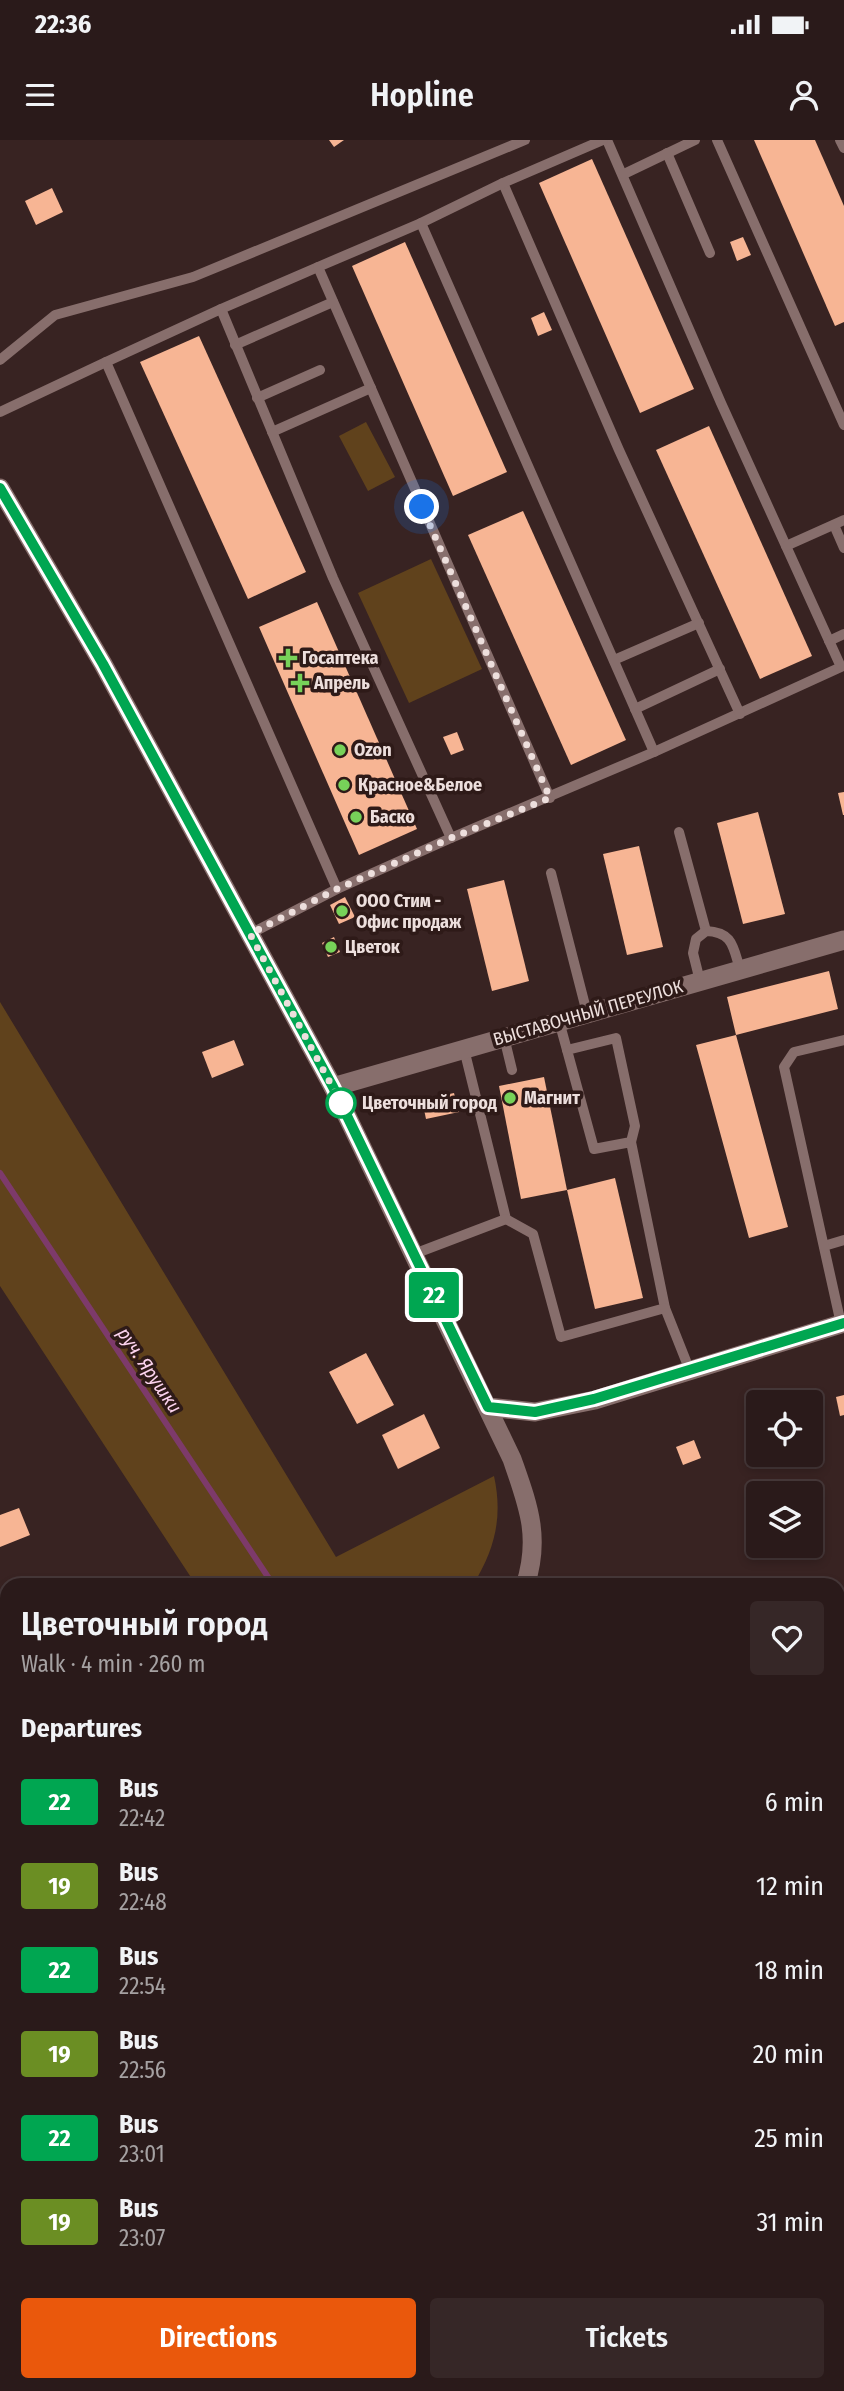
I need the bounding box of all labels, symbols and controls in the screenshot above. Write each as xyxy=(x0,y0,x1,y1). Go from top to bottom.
text: 22:36 xyxy=(35,9,91,40)
icon: menu xyxy=(21,76,59,114)
text: Hopline xyxy=(370,76,474,114)
icon: person xyxy=(785,76,823,114)
your location xyxy=(404,489,439,524)
place label: Госаптека xyxy=(302,647,378,669)
marker: Госаптека xyxy=(280,650,296,666)
place label: Апрель xyxy=(313,672,370,694)
marker: Апрель xyxy=(292,675,308,691)
place label: Ozon xyxy=(354,739,392,761)
marker: Ozon xyxy=(332,742,348,758)
place label: Красное&Белое xyxy=(358,774,482,796)
marker: Красное&Белое xyxy=(336,777,352,793)
place label: Баско xyxy=(370,806,415,828)
marker: Баско xyxy=(348,809,364,825)
place label: ООО Стим - Офис продаж xyxy=(356,890,462,933)
marker: ООО Стим - Офис продаж xyxy=(334,903,350,919)
place label: Цветок xyxy=(345,936,401,958)
marker: Цветок xyxy=(323,939,339,955)
street label: ВЫСТАВОЧНЫЙ ПЕРЕУЛОК xyxy=(491,975,686,1051)
place label: Магнит xyxy=(524,1087,580,1109)
marker: Цветочный город xyxy=(326,1088,356,1118)
marker: Магнит xyxy=(502,1090,518,1106)
place label: Цветочный город xyxy=(362,1092,497,1114)
line badge: 22 xyxy=(402,1272,466,1318)
text: 22 xyxy=(423,1281,445,1309)
water label: руч. Ярушки xyxy=(112,1323,187,1418)
map controls xyxy=(746,1390,823,1558)
button: locate xyxy=(746,1390,823,1467)
button: layers xyxy=(746,1481,823,1558)
button: heart xyxy=(750,1601,824,1675)
text: Цветочный город xyxy=(21,1604,268,1644)
text: Walk · 4 min · 260 m xyxy=(21,1650,206,1678)
text: Departures xyxy=(21,1713,142,1744)
text: Bus xyxy=(119,1773,158,1804)
text: 6 min xyxy=(765,1787,824,1818)
text: 22 xyxy=(48,1788,71,1816)
text: 22:42 xyxy=(119,1804,165,1832)
text: Bus xyxy=(119,1857,158,1888)
text: 12 min xyxy=(756,1871,824,1902)
text: 19 xyxy=(48,1872,71,1900)
text: 22:48 xyxy=(119,1888,167,1916)
text: Bus xyxy=(119,1941,158,1972)
text: 18 min xyxy=(755,1955,824,1986)
text: 22 xyxy=(48,1956,71,1984)
text: 22:54 xyxy=(119,1972,166,2000)
text: Bus xyxy=(119,2025,158,2056)
text: 20 min xyxy=(753,2039,824,2070)
text: 19 xyxy=(48,2040,71,2068)
text: 22:56 xyxy=(119,2056,166,2084)
text: Bus xyxy=(119,2109,158,2140)
text: 25 min xyxy=(754,2123,824,2154)
text: 22 xyxy=(48,2124,71,2152)
text: 23:01 xyxy=(119,2140,165,2168)
text: Bus xyxy=(119,2193,158,2224)
text: 31 min xyxy=(756,2207,824,2238)
text: 19 xyxy=(48,2208,71,2236)
text: 23:07 xyxy=(119,2224,165,2252)
button: Directions xyxy=(21,2298,416,2378)
button: Tickets xyxy=(430,2298,824,2378)

